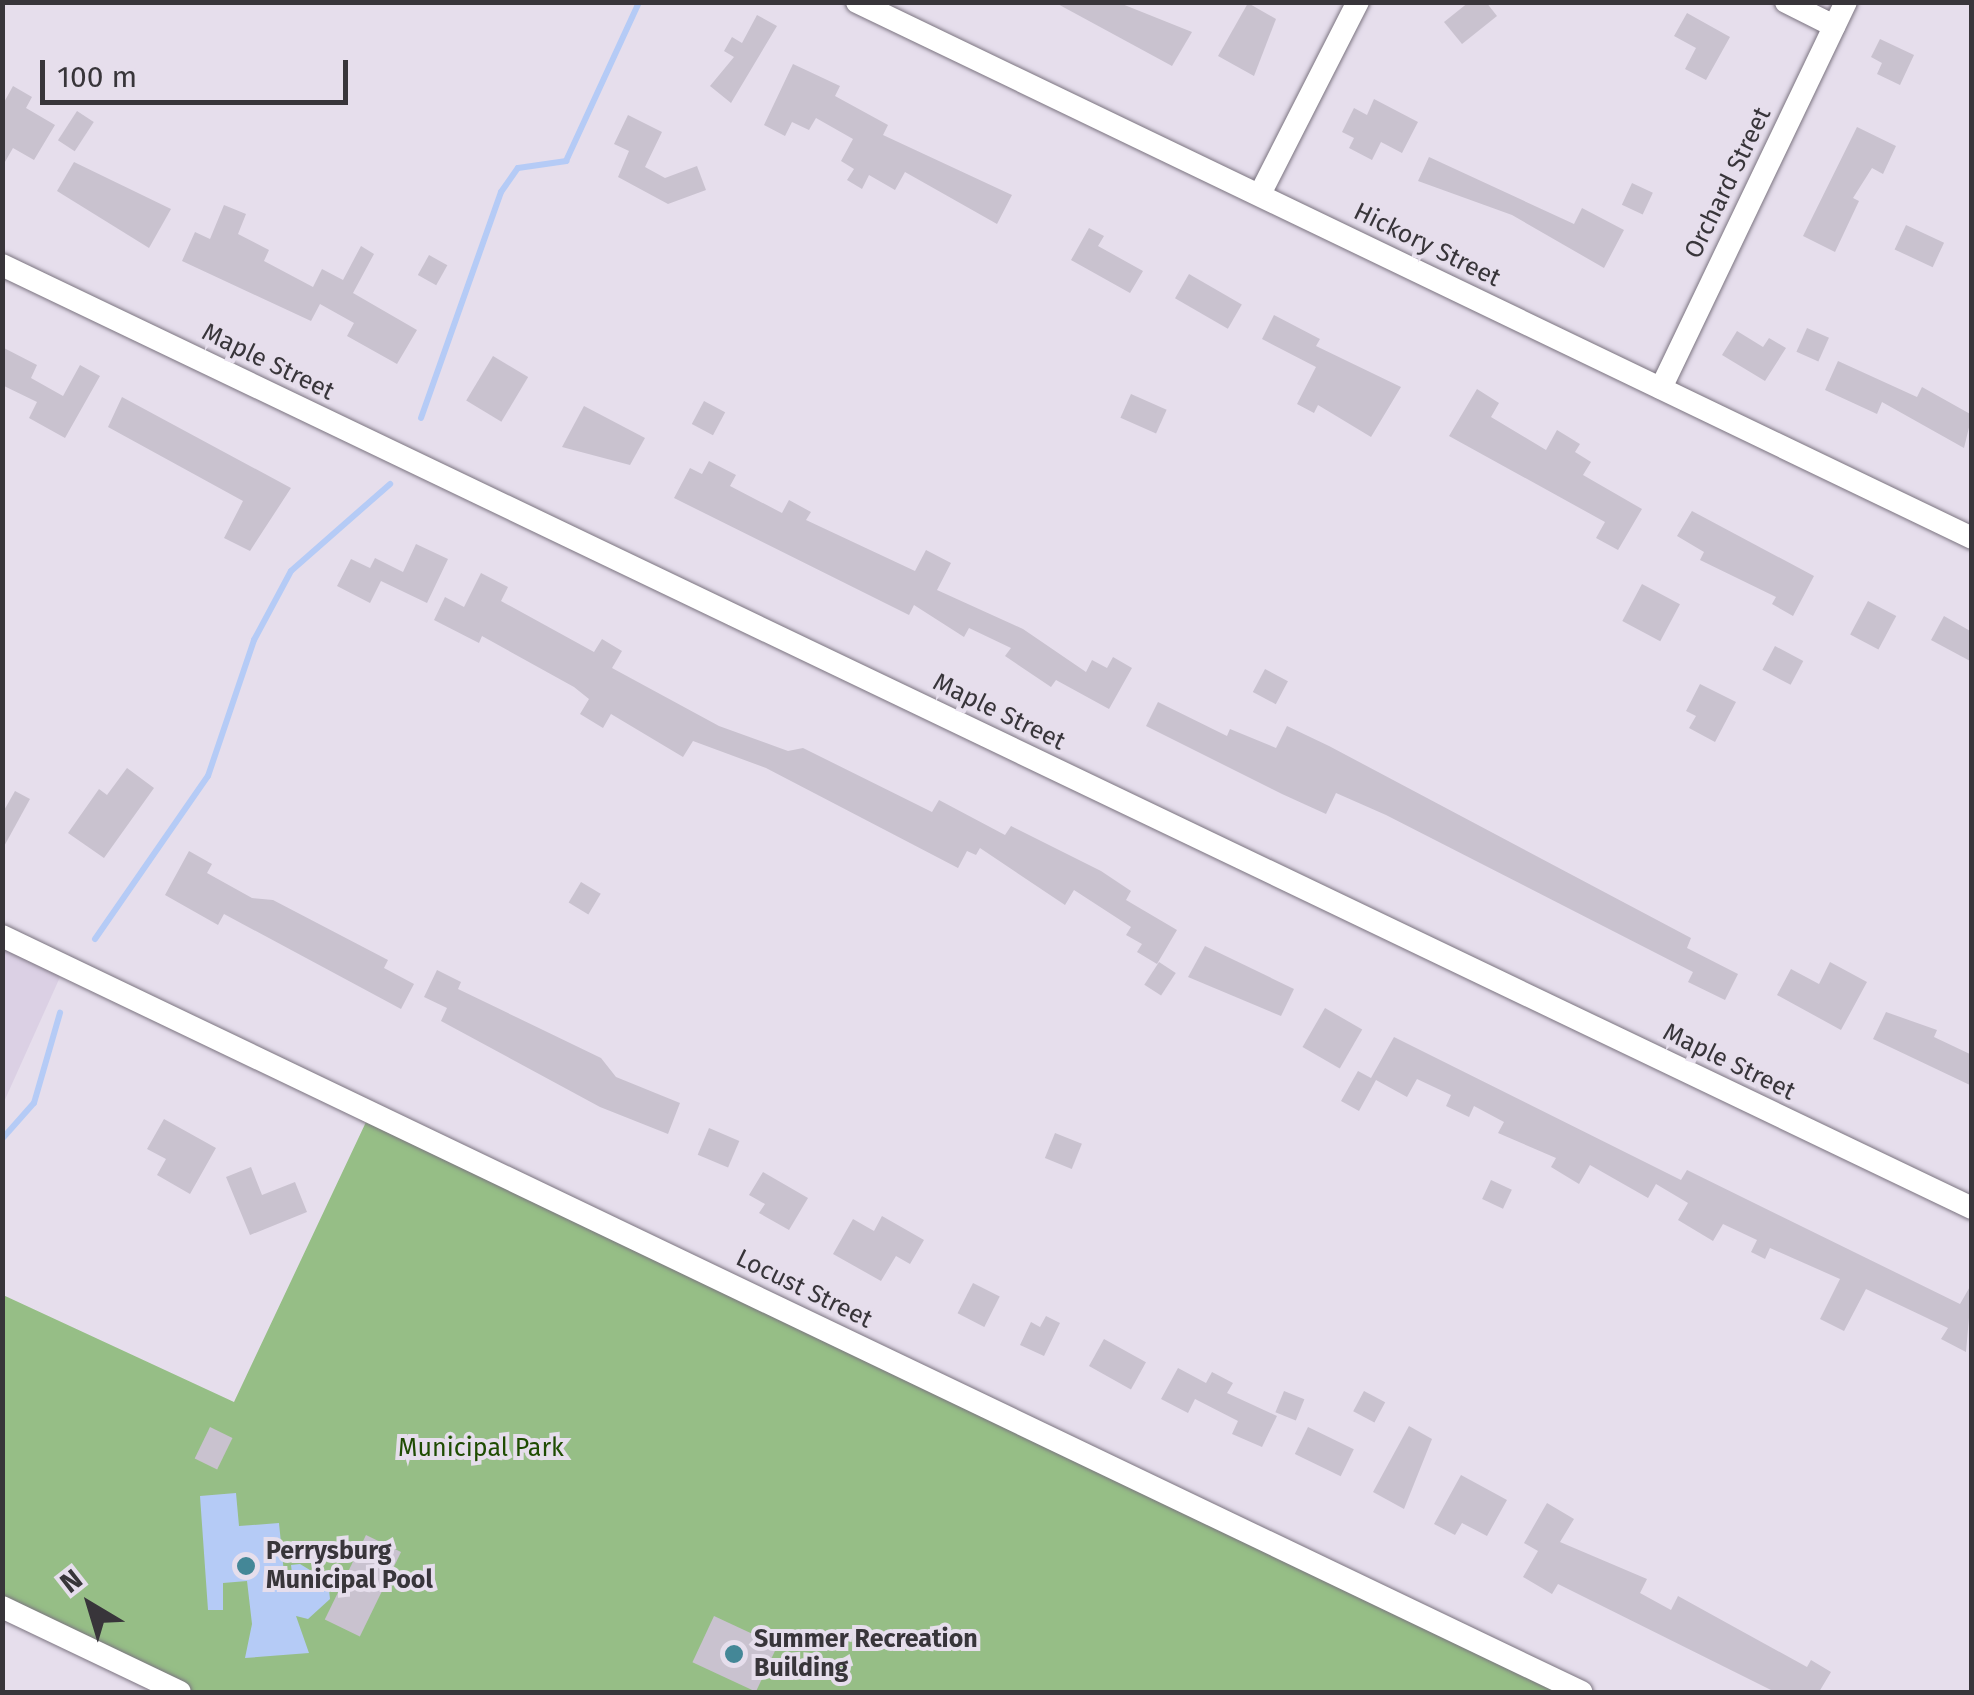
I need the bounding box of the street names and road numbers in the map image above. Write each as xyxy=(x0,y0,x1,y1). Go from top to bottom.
street label: Orchard Street xyxy=(1678,102,1778,264)
street label: Hickory Street xyxy=(1349,197,1505,293)
street label: Maple Street xyxy=(197,317,339,407)
street label: Maple Street xyxy=(928,667,1070,757)
street label: Maple Street xyxy=(1658,1017,1800,1107)
street label: Locust Street xyxy=(731,1243,877,1335)

